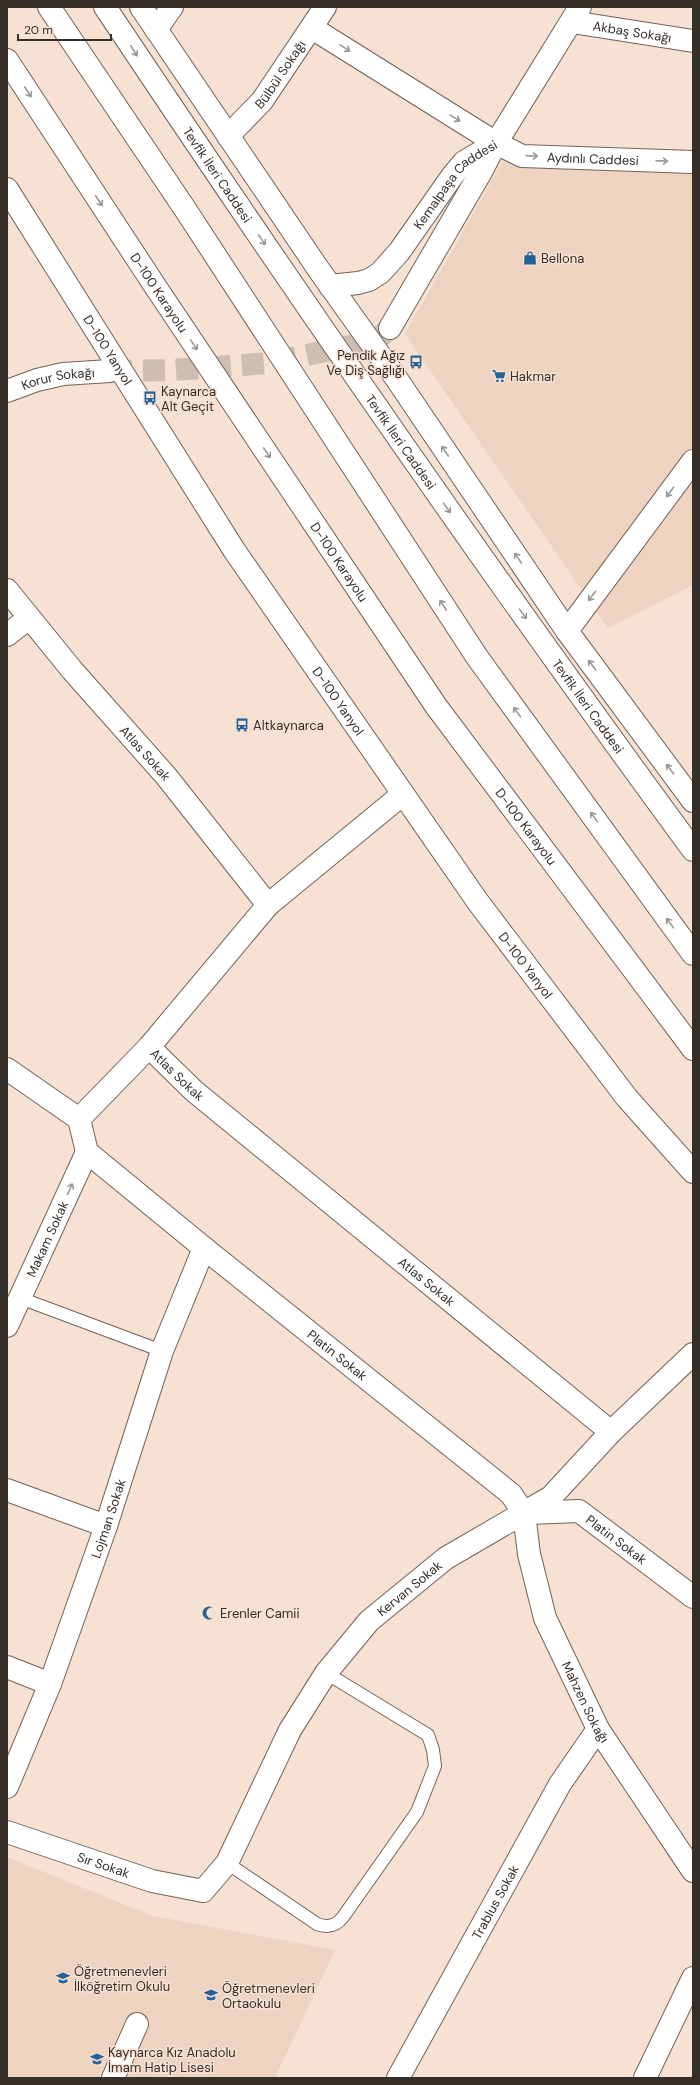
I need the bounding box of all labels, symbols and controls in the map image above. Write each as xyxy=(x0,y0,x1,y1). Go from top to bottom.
scale bar xyxy=(18,16,111,42)
street label: Akbaş Sokağı xyxy=(592,17,673,47)
text: 20 m xyxy=(24,22,53,38)
street label: Bülbül Sokağı xyxy=(251,37,309,113)
one-way arrow xyxy=(339,45,351,53)
one-way arrow xyxy=(130,46,138,57)
one-way arrow xyxy=(24,86,32,97)
one-way arrow xyxy=(450,113,461,122)
street label: Tevfik İleri Caddesi xyxy=(179,124,256,226)
street label: Kemalpaşa Caddesi xyxy=(410,136,500,233)
street label: Aydınlı Caddesi xyxy=(547,149,639,169)
one-way arrow xyxy=(525,152,538,160)
one-way arrow xyxy=(655,157,668,165)
one-way arrow xyxy=(96,195,104,207)
one-way arrow xyxy=(257,235,266,246)
street label: D-100 Karayolu xyxy=(127,250,192,336)
shop icon: Bellona xyxy=(522,250,538,266)
place label: Bellona xyxy=(541,250,584,267)
street label: D-100 Yanyol xyxy=(79,312,136,388)
one-way arrow xyxy=(190,339,198,350)
place label: Pendi̇k Ağız Ve Diş Sağlığı xyxy=(326,347,405,379)
bus stop icon: Pendi̇k Ağız Ve Diş Sağlığı xyxy=(408,354,424,370)
street label: Korur Sokağı xyxy=(19,364,95,394)
supermarket icon: Hakmar xyxy=(491,368,507,384)
place label: Hakmar xyxy=(510,368,556,385)
place label: Kaynarca Alt Geçit xyxy=(161,383,216,415)
bus stop icon: Kaynarca Alt Geçit xyxy=(142,390,158,406)
street label: Tevfik İleri Caddesi xyxy=(362,391,440,493)
one-way arrow xyxy=(441,445,449,456)
one-way arrow xyxy=(262,447,271,458)
one-way arrow xyxy=(666,486,674,497)
one-way arrow xyxy=(443,503,451,514)
street label: D-100 Karayolu xyxy=(306,519,372,605)
one-way arrow xyxy=(514,553,522,564)
one-way arrow xyxy=(588,591,596,602)
one-way arrow xyxy=(439,600,447,611)
one-way arrow xyxy=(518,609,527,620)
street label: Tevfik İleri Caddesi xyxy=(548,656,628,757)
one-way arrow xyxy=(588,659,597,670)
street label: D-100 Yanyol xyxy=(309,664,368,739)
one-way arrow xyxy=(513,707,521,718)
bus stop icon: Altkaynarca xyxy=(234,717,250,733)
place label: Altkaynarca xyxy=(253,717,324,734)
street label: Atlas Sokak xyxy=(116,722,175,785)
one-way arrow xyxy=(666,764,674,775)
street label: D-100 Karayolu xyxy=(491,785,560,869)
one-way arrow xyxy=(590,812,598,823)
one-way arrow xyxy=(666,917,674,928)
street label: D-100 Yanyol xyxy=(495,929,556,1002)
street label: Atlas Sokak xyxy=(146,1045,208,1105)
one-way arrow xyxy=(67,1183,74,1195)
street label: Makam Sokak xyxy=(23,1198,73,1280)
street label: Atlas Sokak xyxy=(394,1253,459,1310)
street label: Platin Sokak xyxy=(304,1326,371,1385)
street label: Lojman Sokak xyxy=(87,1476,130,1561)
street label: Platin Sokak xyxy=(582,1511,650,1568)
street label: Kervan Sokak xyxy=(374,1556,446,1620)
mosque icon: Erenler Camii xyxy=(201,1605,217,1621)
place label: Erenler Camii xyxy=(220,1605,300,1622)
street label: Mahzen Sokağı xyxy=(558,1659,613,1746)
street label: Sır Sokak xyxy=(75,1848,132,1882)
street label: Trablus Sokak xyxy=(468,1862,523,1942)
place label: Öğretmenevleri İlköğretim Okulu xyxy=(74,1963,170,1995)
school or university icon: Öğretmenevleri İlköğretim Okulu xyxy=(55,1970,71,1986)
place label: Öğretmenevleri Ortaokulu xyxy=(222,1980,315,2012)
school or university icon: Öğretmenevleri Ortaokulu xyxy=(203,1987,219,2003)
place label: Kaynarca Kız Anadolu İmam Hatip Lisesi xyxy=(108,2044,236,2076)
school or university icon: Kaynarca Kız Anadolu İmam Hatip Lisesi xyxy=(89,2051,105,2067)

